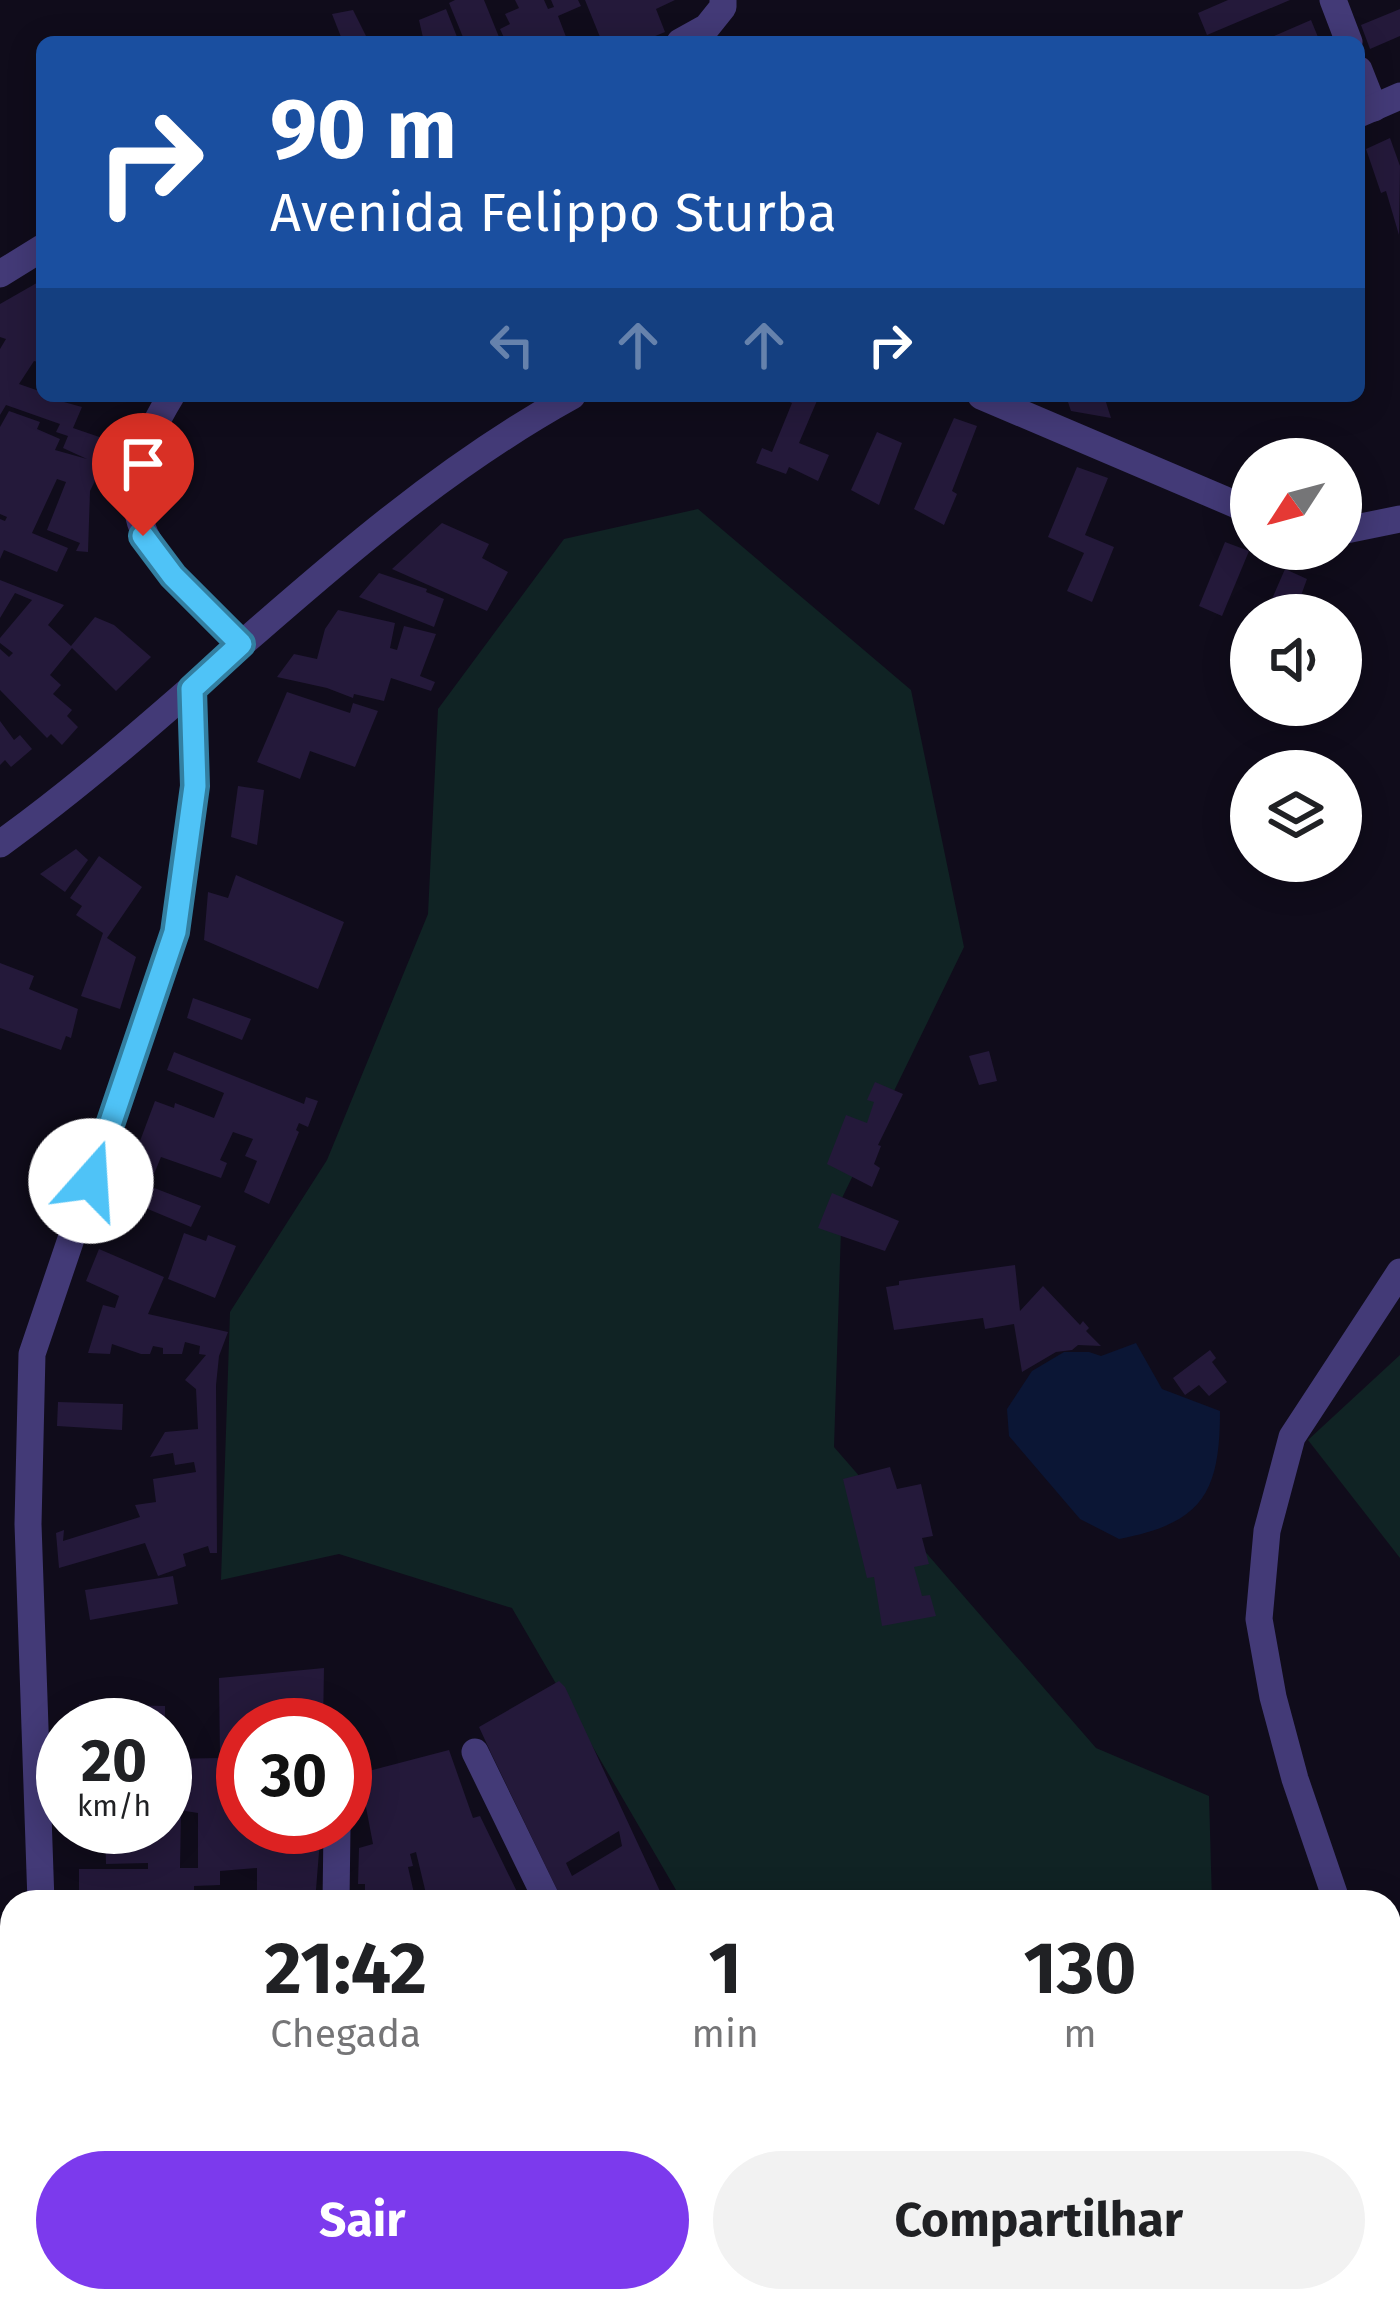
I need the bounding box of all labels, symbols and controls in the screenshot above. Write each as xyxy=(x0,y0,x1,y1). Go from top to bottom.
text: 90 m xyxy=(270,79,457,180)
icon: right xyxy=(72,84,228,240)
text: Avenida Felippo Sturba xyxy=(270,181,837,245)
icon: left xyxy=(479,312,545,378)
icon: ahead xyxy=(605,312,671,378)
icon: ahead xyxy=(731,312,797,378)
icon: right xyxy=(857,312,923,378)
pin xyxy=(92,413,194,536)
icon: arrive xyxy=(110,431,176,497)
north arrow xyxy=(1230,438,1362,570)
map controls xyxy=(1230,438,1362,882)
button: sound xyxy=(1230,594,1362,726)
button: layers xyxy=(1230,750,1362,882)
position arrow xyxy=(28,1118,154,1244)
speed limit sign: 30 xyxy=(216,1698,372,1854)
text: 20 xyxy=(81,1725,147,1797)
text: km/h xyxy=(77,1788,151,1824)
text: 21:42 xyxy=(265,1926,427,2012)
text: 1 xyxy=(709,1926,742,2012)
text: 130 xyxy=(1023,1926,1136,2012)
text: Chegada xyxy=(270,2011,421,2057)
text: min xyxy=(692,2011,759,2057)
text: m xyxy=(1063,2011,1097,2057)
button: Sair xyxy=(36,2151,689,2289)
button: Compartilhar xyxy=(713,2151,1365,2289)

